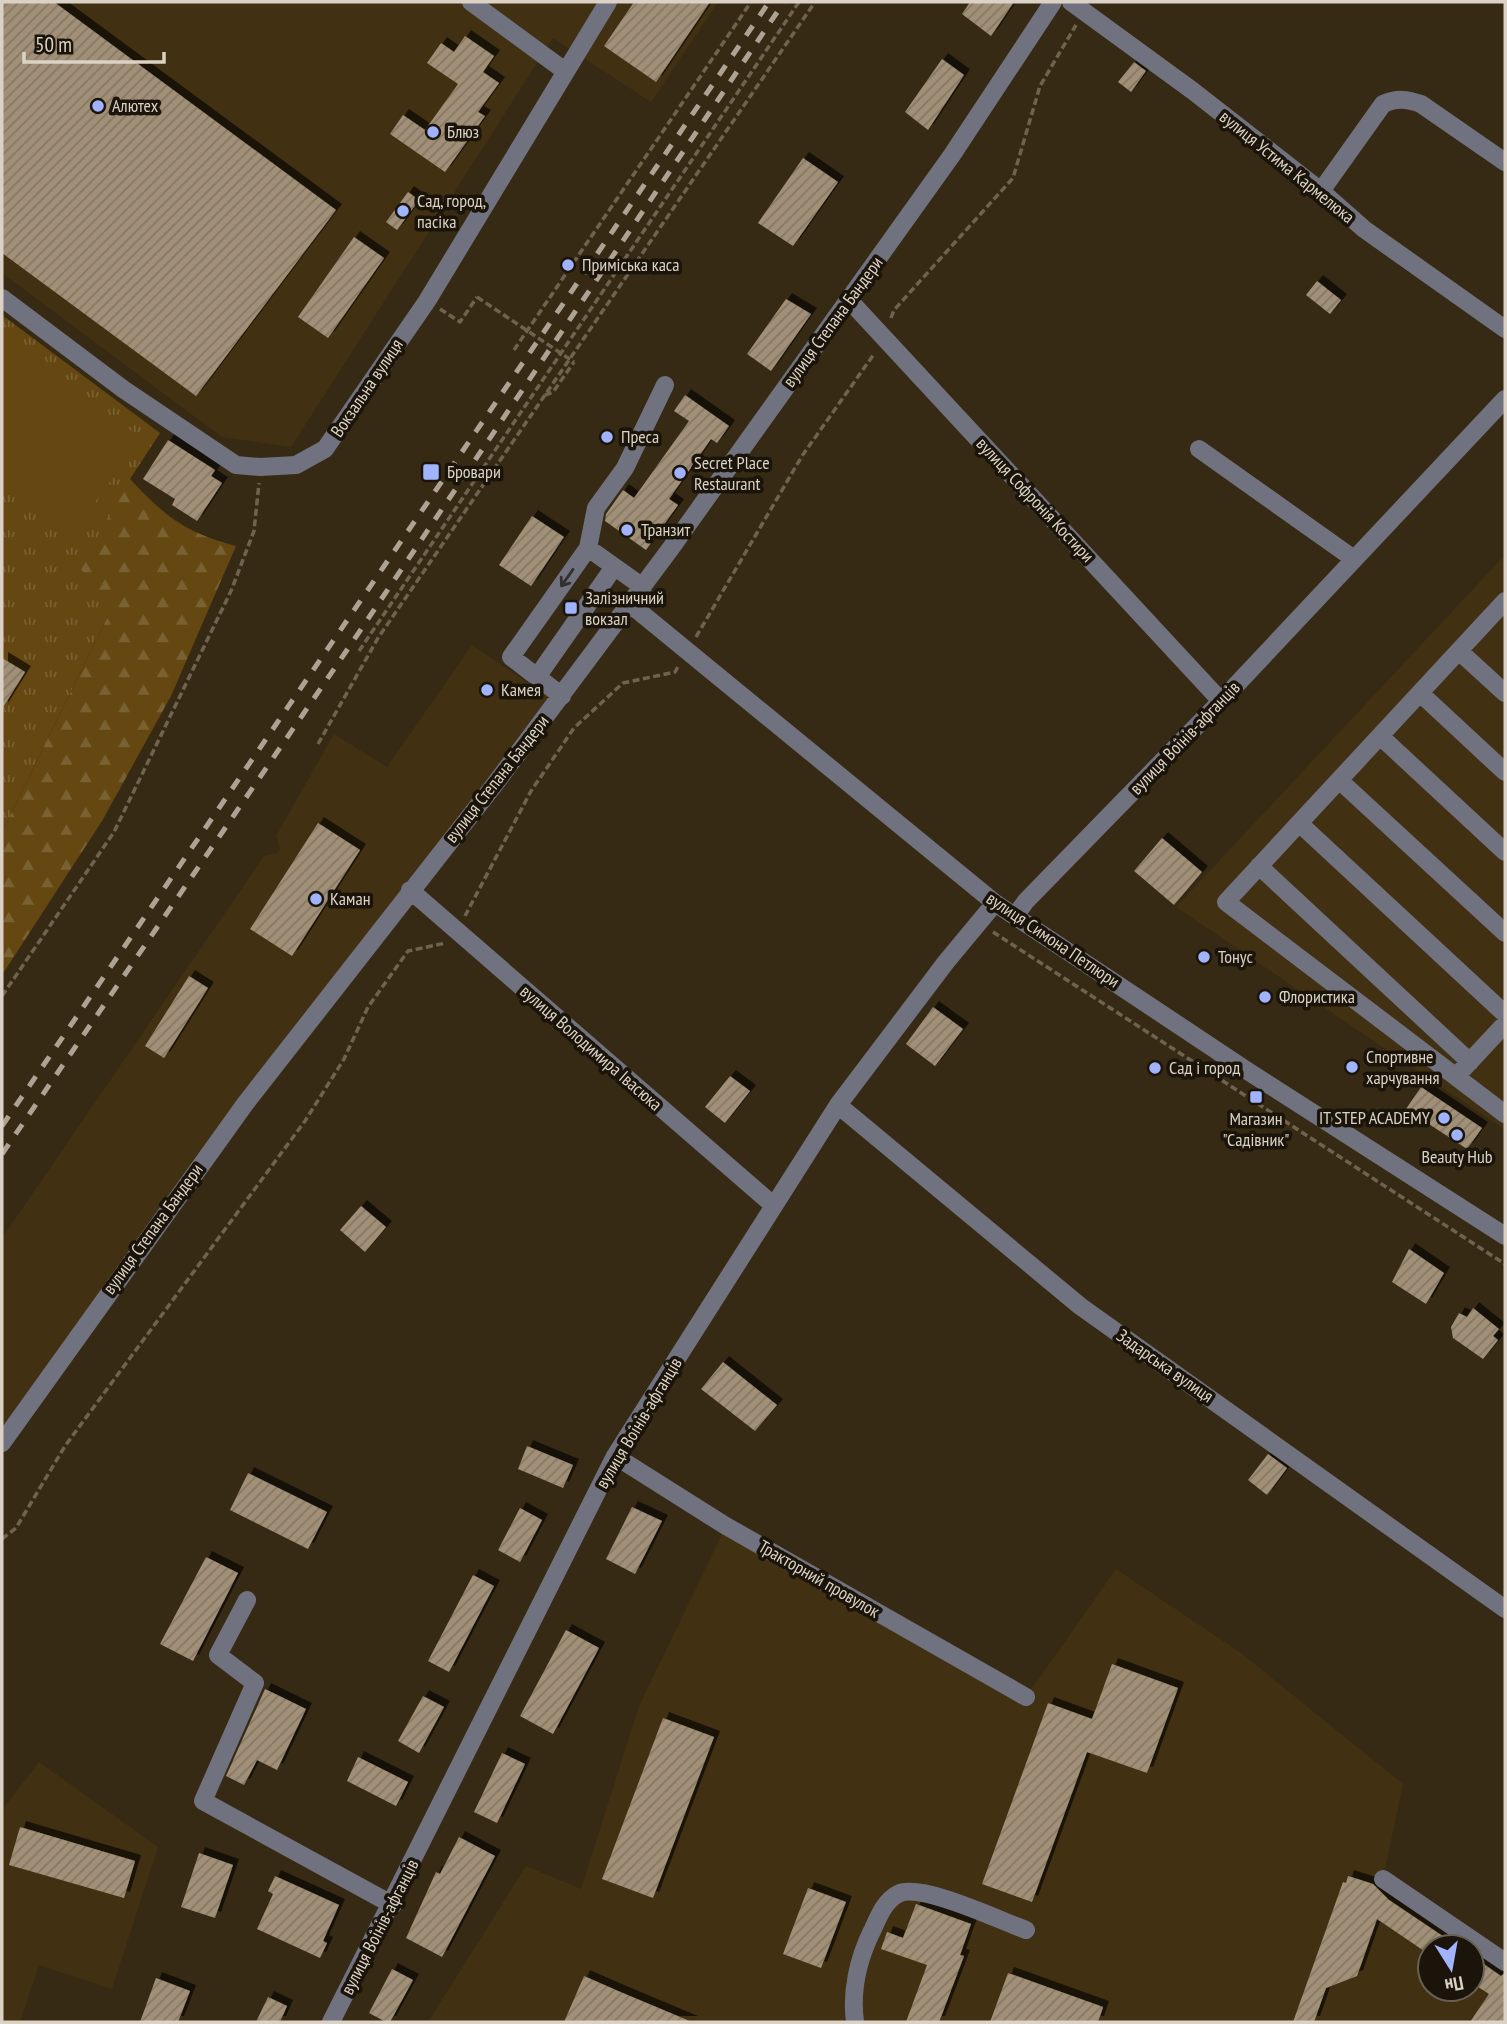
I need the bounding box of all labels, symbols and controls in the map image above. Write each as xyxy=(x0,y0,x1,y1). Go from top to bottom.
scale bar xyxy=(24,21,164,65)
text: 50 m xyxy=(35,31,72,58)
place label: Алютех xyxy=(112,94,159,117)
marker: Алютех xyxy=(90,98,106,114)
street label: вулиця Устима Кармелюка xyxy=(1215,105,1359,228)
place label: Блюз xyxy=(447,120,479,143)
marker: Блюз xyxy=(425,124,441,140)
place label: Сад, город, пасіка xyxy=(417,189,486,233)
marker: Сад, город, пасіка xyxy=(395,203,411,219)
street label: вулиця Степана Бандери xyxy=(777,252,888,392)
place label: Приміська каса xyxy=(582,253,679,276)
marker: Приміська каса xyxy=(560,257,576,273)
street label: Вокзальна вулиця xyxy=(325,334,408,441)
place label: Преса xyxy=(621,425,659,448)
marker: Преса xyxy=(599,429,615,445)
street label: вулиця Софронія Костири xyxy=(971,432,1099,567)
place label: Secret Place Restaurant xyxy=(694,451,770,495)
place label: Бровари xyxy=(447,460,501,483)
marker: Бровари xyxy=(421,462,441,482)
marker: Secret Place Restaurant xyxy=(672,465,688,481)
place label: Транзит xyxy=(641,518,690,541)
marker: Транзит xyxy=(619,522,635,538)
one-way arrow xyxy=(560,568,574,587)
place label: Залізничний вокзал xyxy=(585,586,664,630)
marker: Залізничний вокзал xyxy=(563,600,579,616)
street label: вулиця Воїнів-афганців xyxy=(1125,676,1245,799)
place label: Камея xyxy=(501,678,541,701)
marker: Камея xyxy=(479,682,495,698)
street label: вулиця Степана Бандери xyxy=(440,710,554,847)
place label: Каман xyxy=(330,887,370,910)
street label: вулиця Симона Петлюри xyxy=(982,887,1124,993)
marker: Каман xyxy=(308,891,324,907)
place label: Тонус xyxy=(1218,945,1253,968)
marker: Тонус xyxy=(1196,949,1212,965)
street label: вулиця Володимира Івасюка xyxy=(516,980,667,1116)
place label: Флористика xyxy=(1279,985,1355,1008)
marker: Флористика xyxy=(1257,989,1273,1005)
place label: Спортивне харчування xyxy=(1366,1045,1439,1089)
place label: Сад і город xyxy=(1169,1056,1240,1079)
marker: Спортивне харчування xyxy=(1344,1059,1360,1075)
marker: Сад і город xyxy=(1147,1060,1163,1076)
marker: Магазин "Садівник" xyxy=(1248,1089,1264,1105)
place label: IT STEP ACADEMY xyxy=(1319,1106,1431,1129)
place label: Магазин "Садівник" xyxy=(1223,1107,1289,1151)
marker: IT STEP ACADEMY xyxy=(1436,1110,1452,1126)
marker: Beauty Hub xyxy=(1449,1127,1465,1143)
place label: Beauty Hub xyxy=(1421,1145,1493,1168)
street label: вулиця Степана Бандери xyxy=(97,1159,208,1299)
street label: Задарська вулиця xyxy=(1112,1324,1218,1407)
street label: вулиця Воїнів-афганців xyxy=(590,1353,687,1492)
street label: Тракторний провулок xyxy=(755,1535,884,1623)
street label: вулиця Воїнів-афганців xyxy=(335,1855,424,1998)
north arrow xyxy=(1416,1933,1486,2003)
text: Пн xyxy=(1443,1971,1466,1998)

